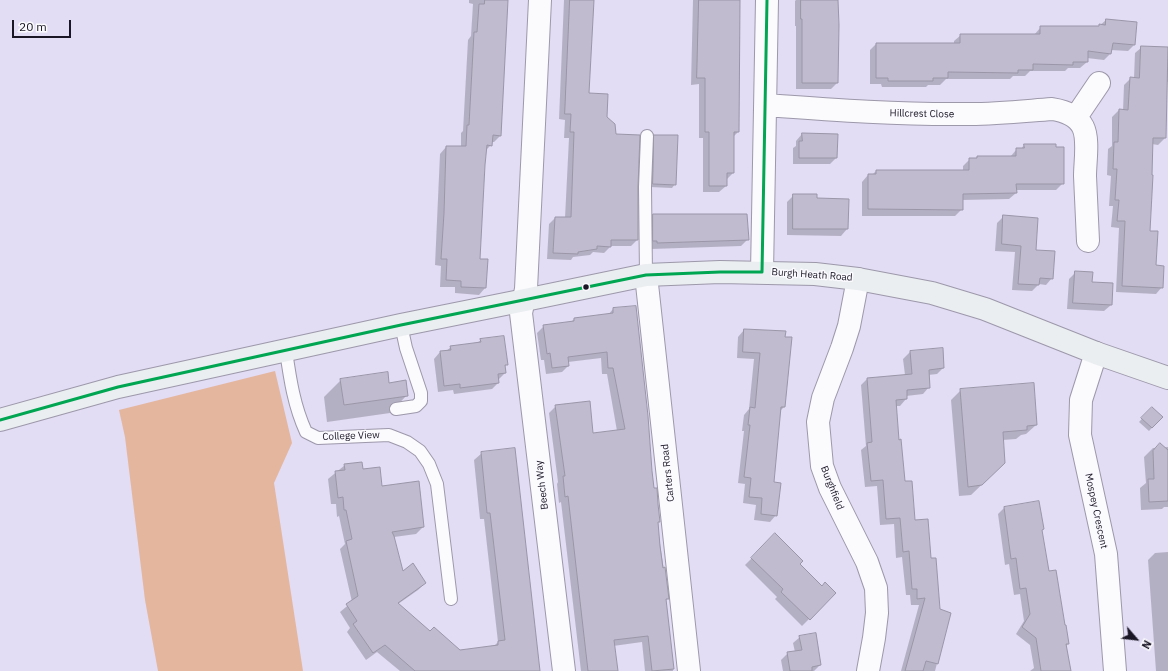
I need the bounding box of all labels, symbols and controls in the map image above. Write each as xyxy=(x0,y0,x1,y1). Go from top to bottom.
scale bar xyxy=(14,12,73,38)
text: 20 m xyxy=(19,19,47,34)
street label: Hillcrest Close xyxy=(890,107,954,121)
street label: Burgh Heath Road xyxy=(771,266,853,284)
unlabelled marker xyxy=(581,282,591,292)
street label: College View xyxy=(322,429,380,443)
street label: Carters Road xyxy=(659,443,677,503)
street label: Beech Way xyxy=(533,460,551,510)
street label: Burghfield xyxy=(818,464,846,512)
street label: Mospey Crescent xyxy=(1082,472,1110,550)
north arrow xyxy=(1116,619,1156,659)
text: N xyxy=(1139,638,1155,651)

